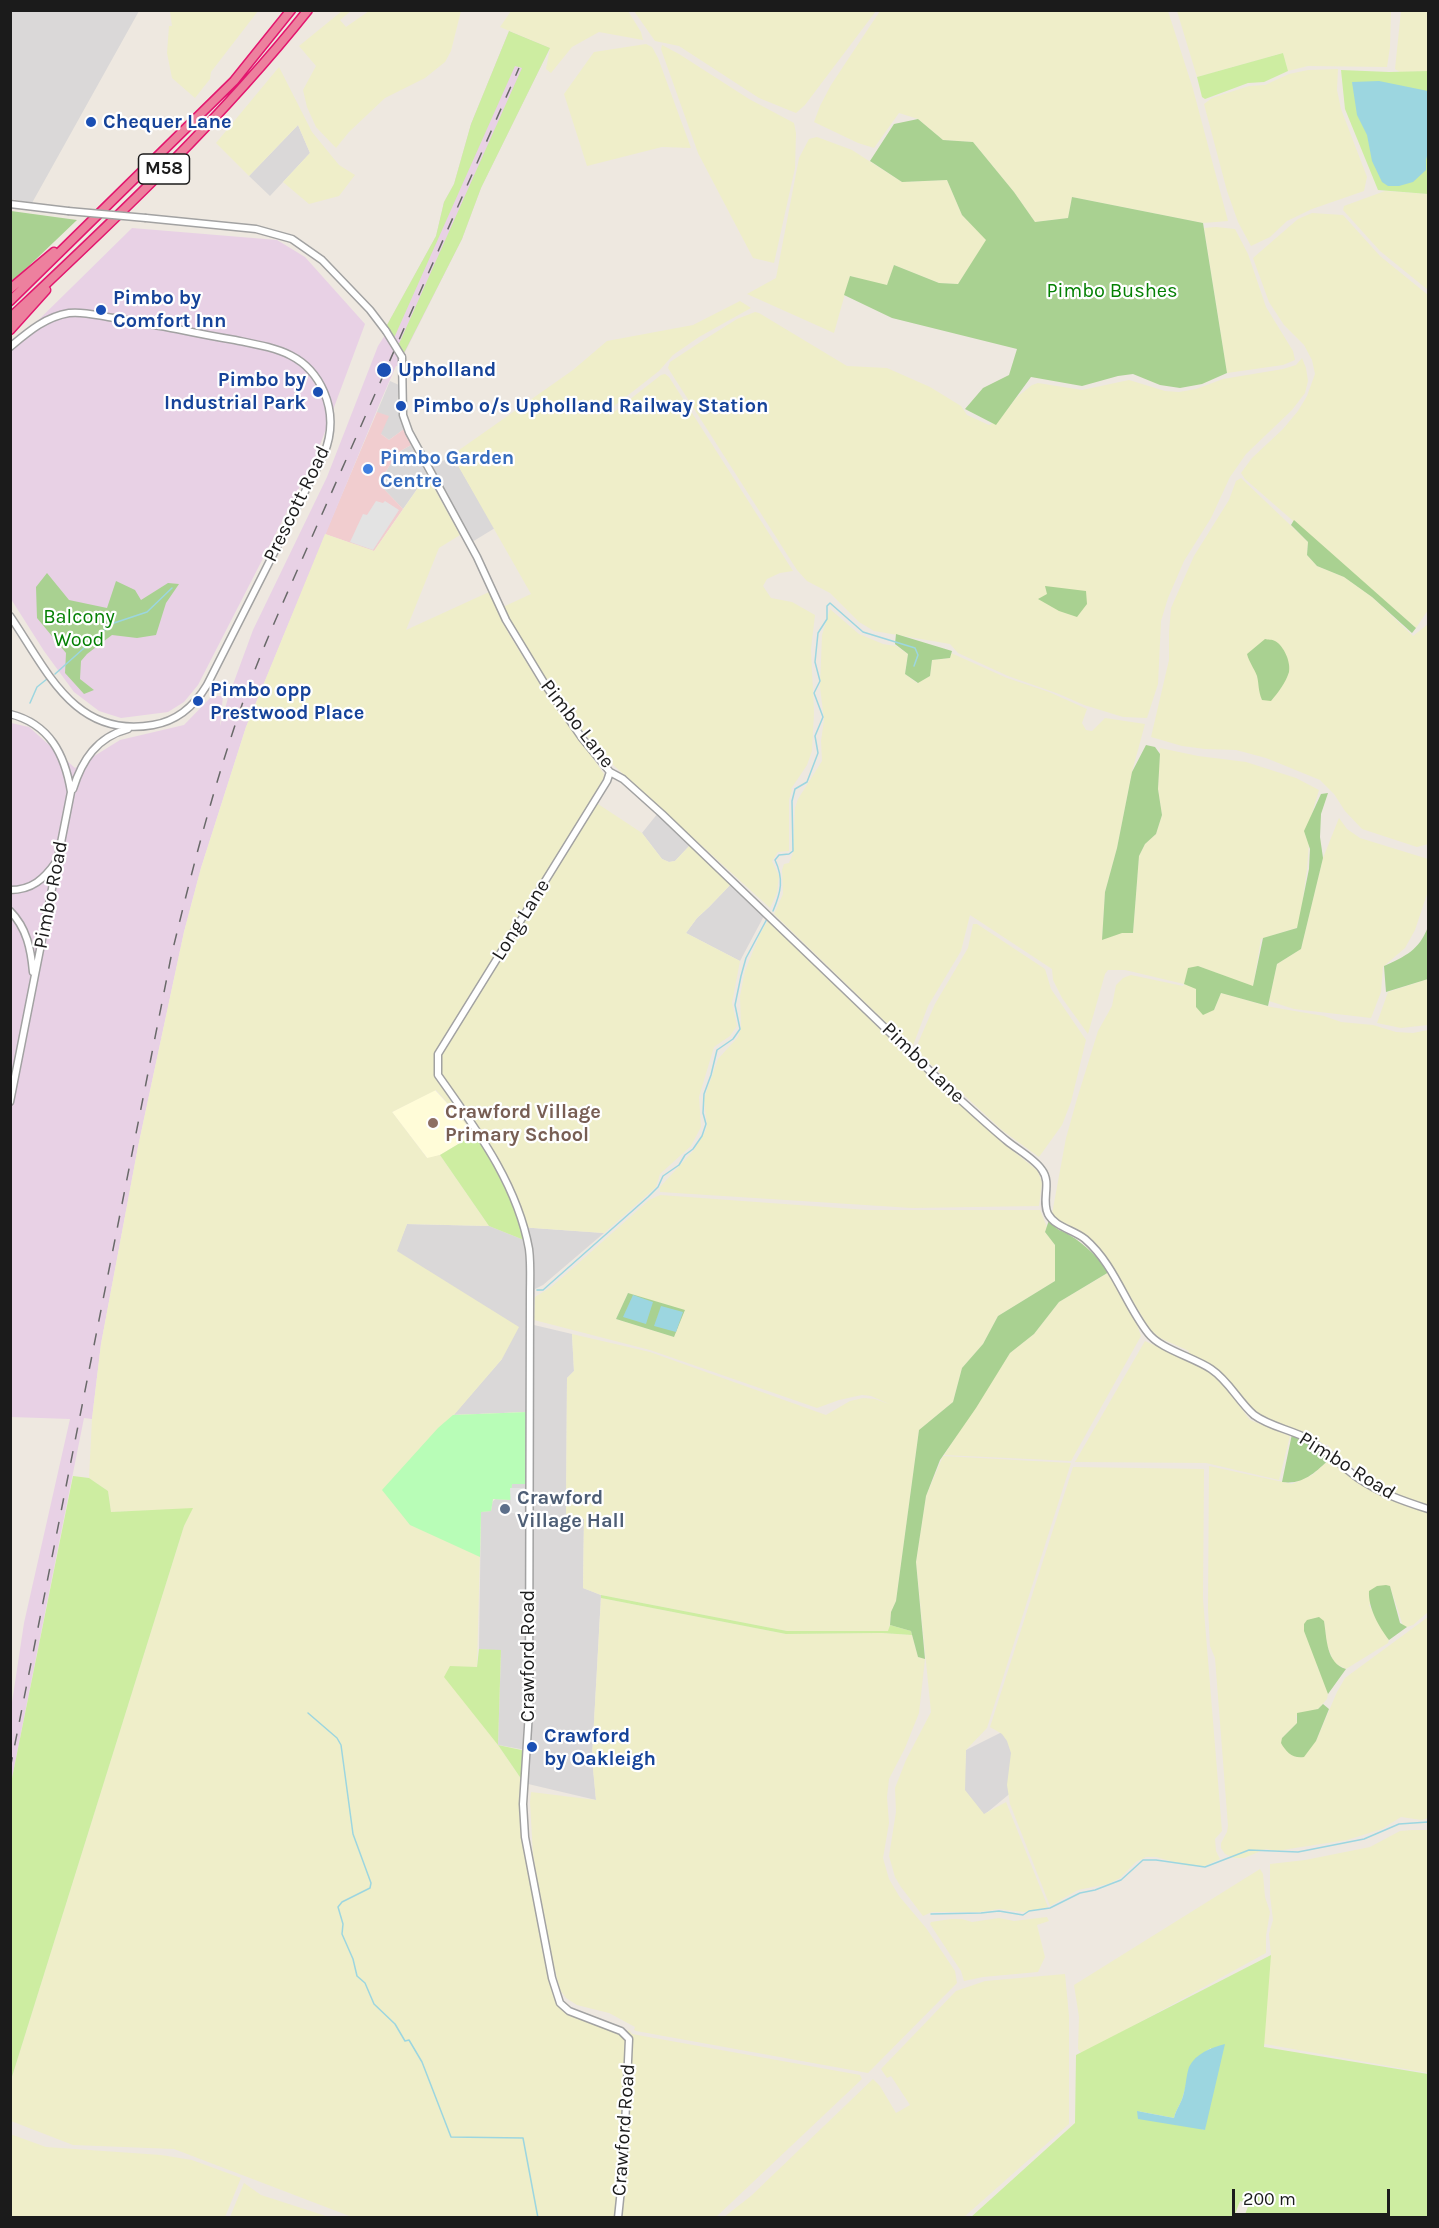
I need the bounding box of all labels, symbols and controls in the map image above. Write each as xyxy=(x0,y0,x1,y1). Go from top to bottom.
place label: Chequer Lane xyxy=(103,110,232,134)
marker: Chequer Lane xyxy=(84,115,98,129)
road number: M58 xyxy=(138,154,190,184)
park label: Pimbo Bushes xyxy=(1046,279,1178,303)
place label: Pimbo by Comfort Inn xyxy=(113,286,226,333)
marker: Pimbo by Comfort Inn xyxy=(94,303,108,317)
place label: Upholland xyxy=(398,358,496,382)
marker: Upholland xyxy=(375,361,393,379)
place label: Pimbo by Industrial Park xyxy=(164,368,306,415)
marker: Pimbo by Industrial Park xyxy=(311,385,325,399)
place label: Pimbo o/s Upholland Railway Station xyxy=(413,394,768,418)
marker: Pimbo o/s Upholland Railway Station xyxy=(394,399,408,413)
street label: Prescott Road xyxy=(259,442,335,566)
place label: Pimbo Garden Centre xyxy=(380,446,514,493)
marker: Pimbo Garden Centre xyxy=(361,462,375,476)
park label: Balcony Wood xyxy=(43,605,115,652)
street label: Pimbo Lane xyxy=(535,675,619,773)
place label: Pimbo opp Prestwood Place xyxy=(210,678,364,725)
marker: Pimbo opp Prestwood Place xyxy=(191,694,205,708)
street label: Pimbo Road xyxy=(29,839,73,951)
street label: Long Lane xyxy=(487,875,555,965)
street label: Pimbo Lane xyxy=(877,1018,969,1108)
place label: Crawford Village Primary School xyxy=(445,1100,601,1147)
marker: Crawford Village Primary School xyxy=(426,1116,440,1130)
street label: Pimbo Road xyxy=(1294,1427,1400,1505)
place label: Crawford Village Hall xyxy=(517,1486,625,1533)
marker: Crawford Village Hall xyxy=(498,1502,512,1516)
street label: Crawford Road xyxy=(516,1590,540,1722)
place label: Crawford by Oakleigh xyxy=(544,1724,656,1771)
marker: Crawford by Oakleigh xyxy=(525,1740,539,1754)
street label: Crawford Road xyxy=(607,2063,641,2197)
scale bar xyxy=(1235,2177,1392,2215)
text: 200 m xyxy=(1243,2188,1296,2210)

